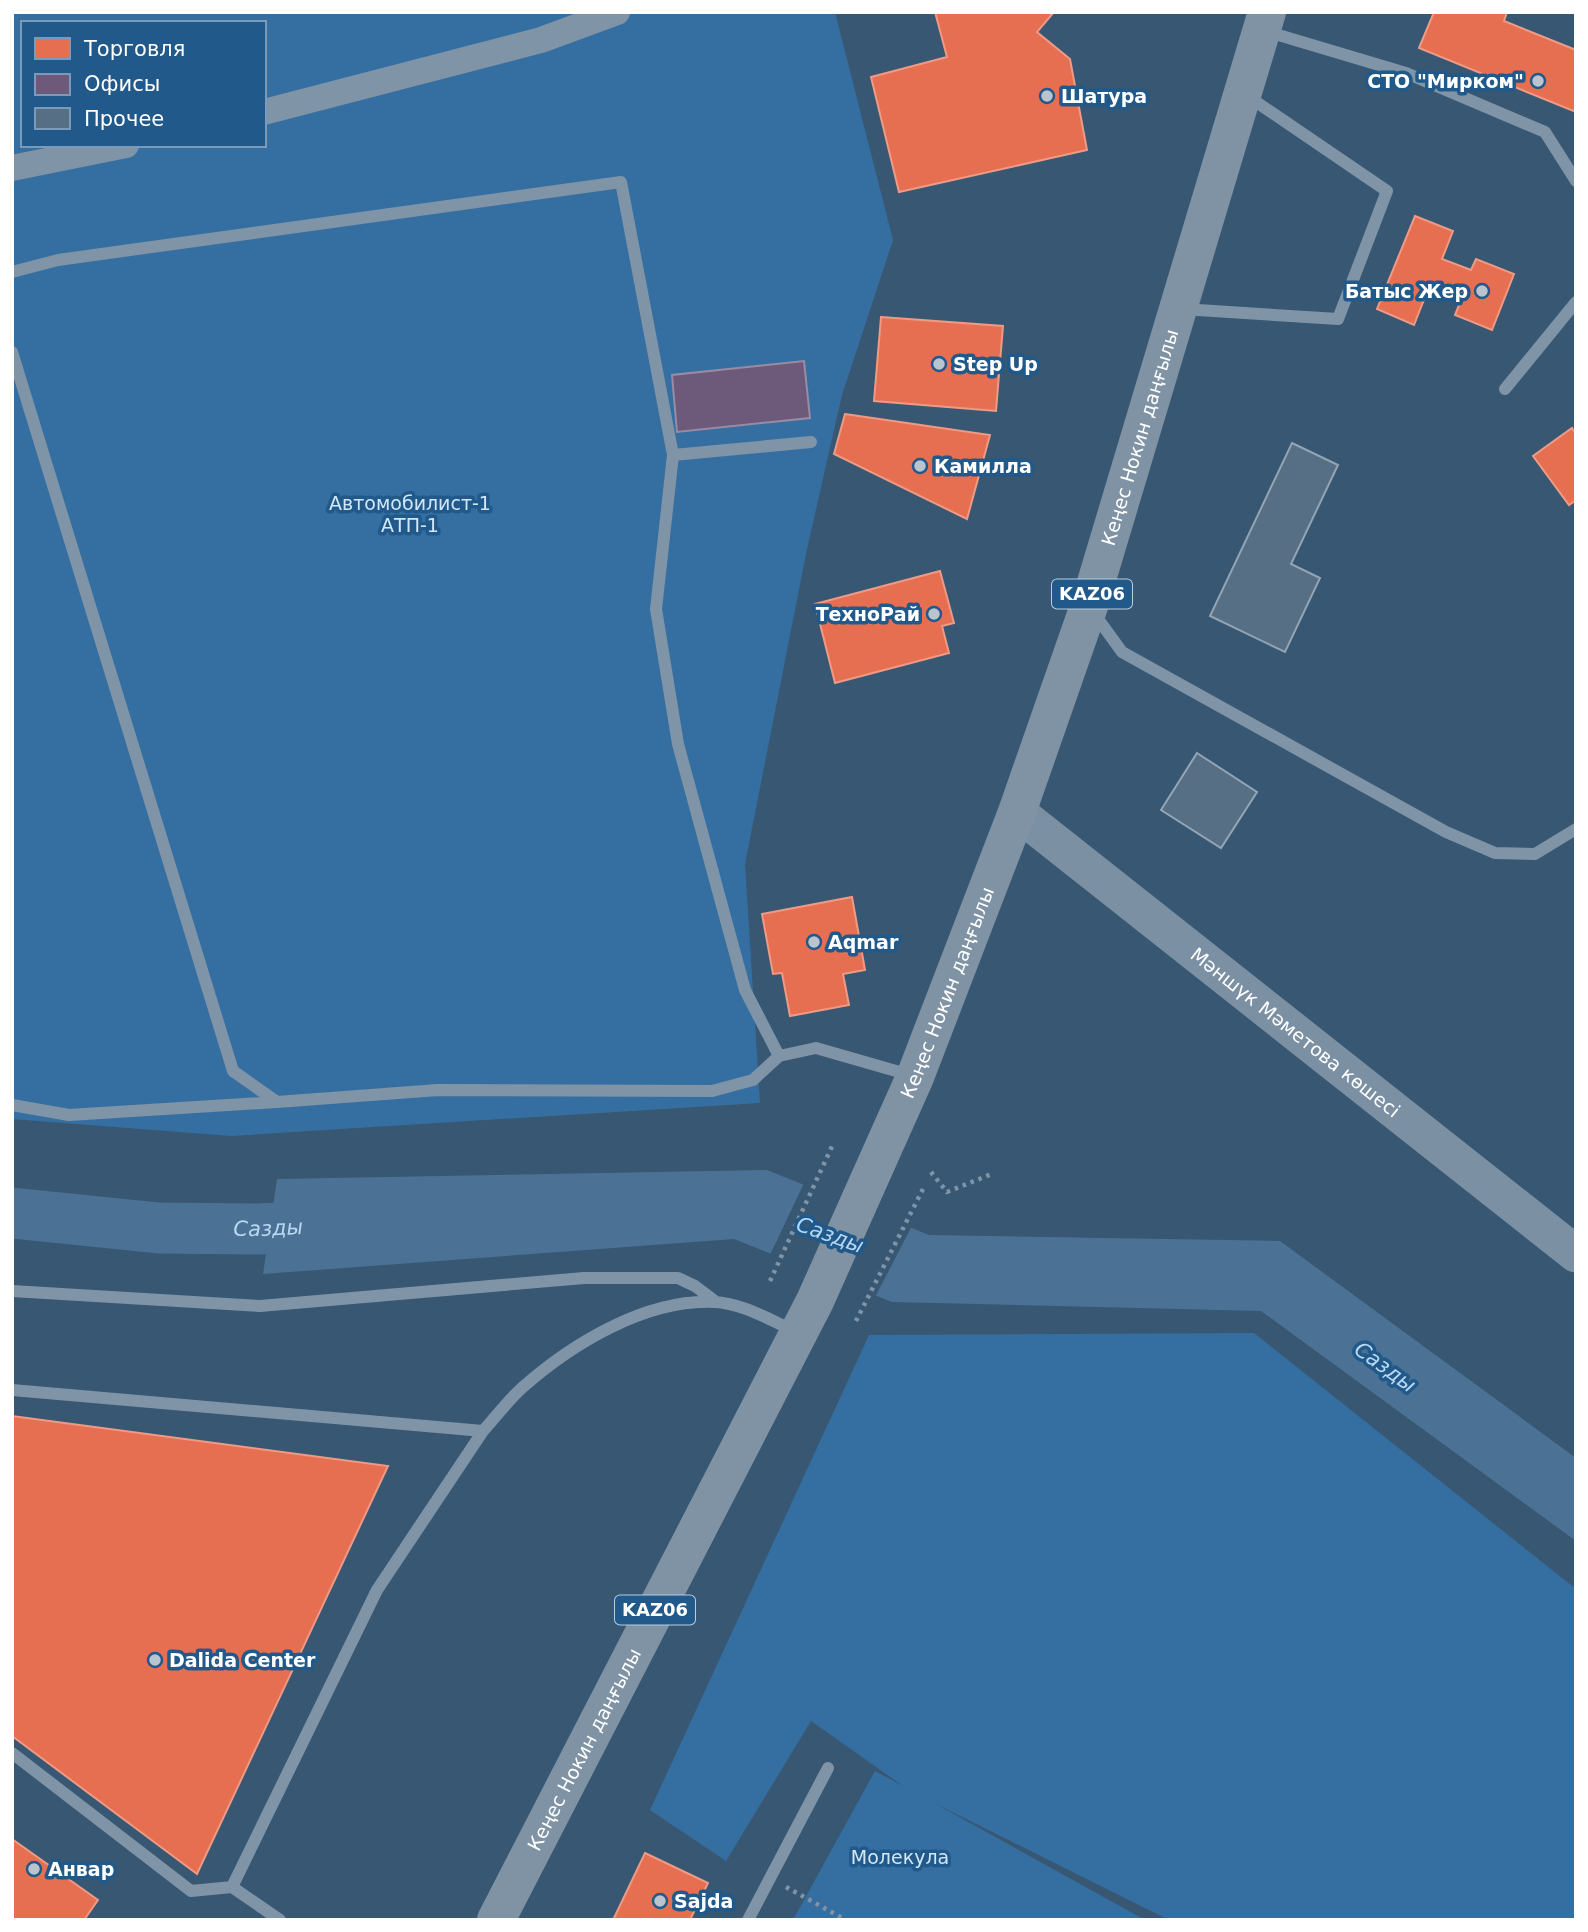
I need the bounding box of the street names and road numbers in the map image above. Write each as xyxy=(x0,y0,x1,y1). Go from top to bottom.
street label: Кеңес Нокин даңғылы xyxy=(1097,326,1182,548)
road number: KАZ06 xyxy=(1052,580,1132,608)
street label: Кеңес Нокин даңғылы xyxy=(896,884,998,1102)
street label: Мәншүк Мәметова көшесі xyxy=(1187,943,1404,1122)
road number: KАZ06 xyxy=(615,1596,695,1624)
street label: Кеңес Нокин даңғылы xyxy=(523,1644,645,1854)

